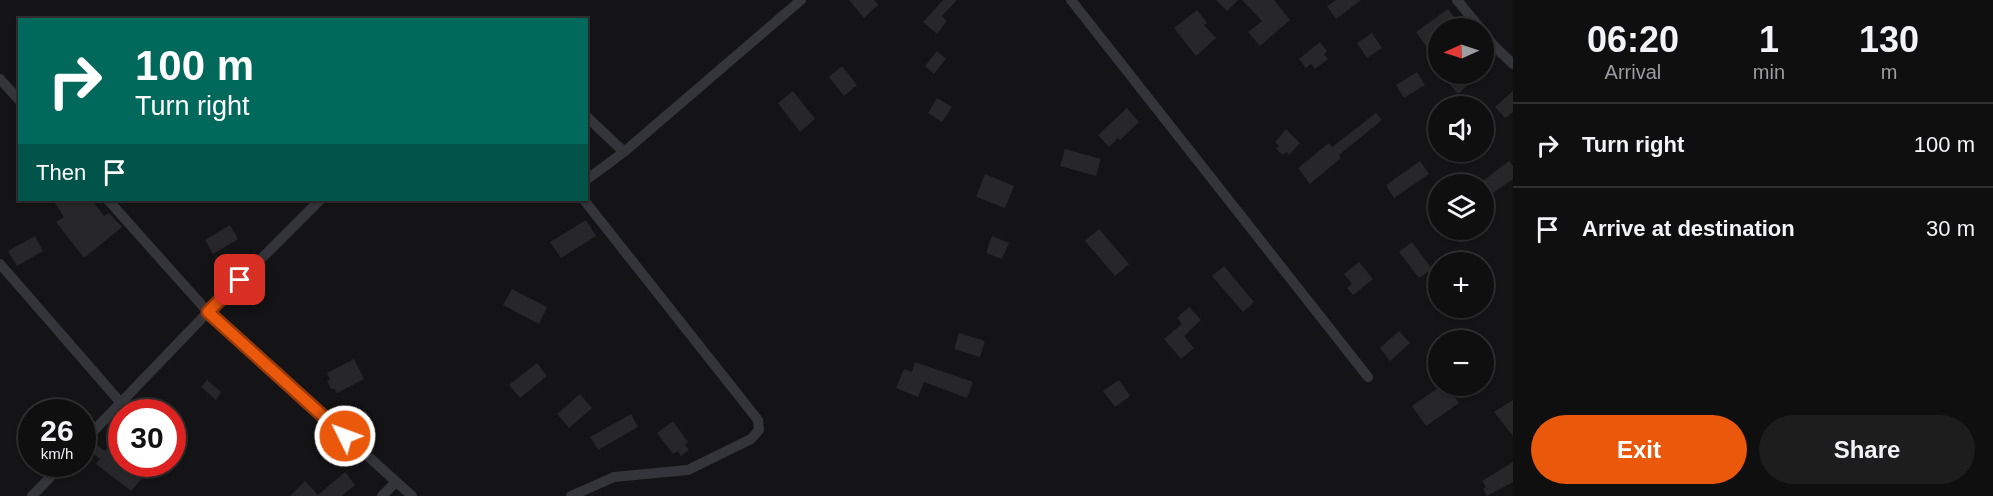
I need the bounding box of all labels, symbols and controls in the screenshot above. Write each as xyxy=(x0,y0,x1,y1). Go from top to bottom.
north arrow xyxy=(1428,18,1494,84)
map controls xyxy=(1428,18,1494,396)
text: 06:20 xyxy=(1587,19,1679,60)
text: 1 xyxy=(1759,19,1779,60)
text: 130 xyxy=(1859,19,1919,60)
icon: right xyxy=(36,42,114,120)
text: 100 m xyxy=(135,42,254,89)
text: Arrival xyxy=(1605,61,1661,83)
text: min xyxy=(1753,61,1785,83)
text: m xyxy=(1881,61,1897,83)
text: Turn right xyxy=(135,91,250,121)
button: sound xyxy=(1428,96,1494,162)
icon: right xyxy=(1531,129,1564,162)
text: Turn right xyxy=(1582,132,1684,157)
text: 100 m xyxy=(1914,132,1975,157)
icon: arrive xyxy=(98,156,131,189)
text: Then xyxy=(36,160,86,185)
button: layers xyxy=(1428,174,1494,240)
icon: arrive xyxy=(1531,213,1564,246)
text: Arrive at destination xyxy=(1582,216,1795,241)
text: 30 m xyxy=(1926,216,1975,241)
button: + xyxy=(1428,252,1494,318)
pin xyxy=(214,254,265,305)
icon: arrive xyxy=(223,263,256,296)
button: − xyxy=(1428,330,1494,396)
speed limit sign: 30 xyxy=(108,399,186,477)
position arrow xyxy=(313,404,377,468)
text: 26 xyxy=(40,414,74,447)
button: Exit xyxy=(1531,415,1747,484)
button: Share xyxy=(1759,415,1975,484)
text: km/h xyxy=(41,445,73,462)

